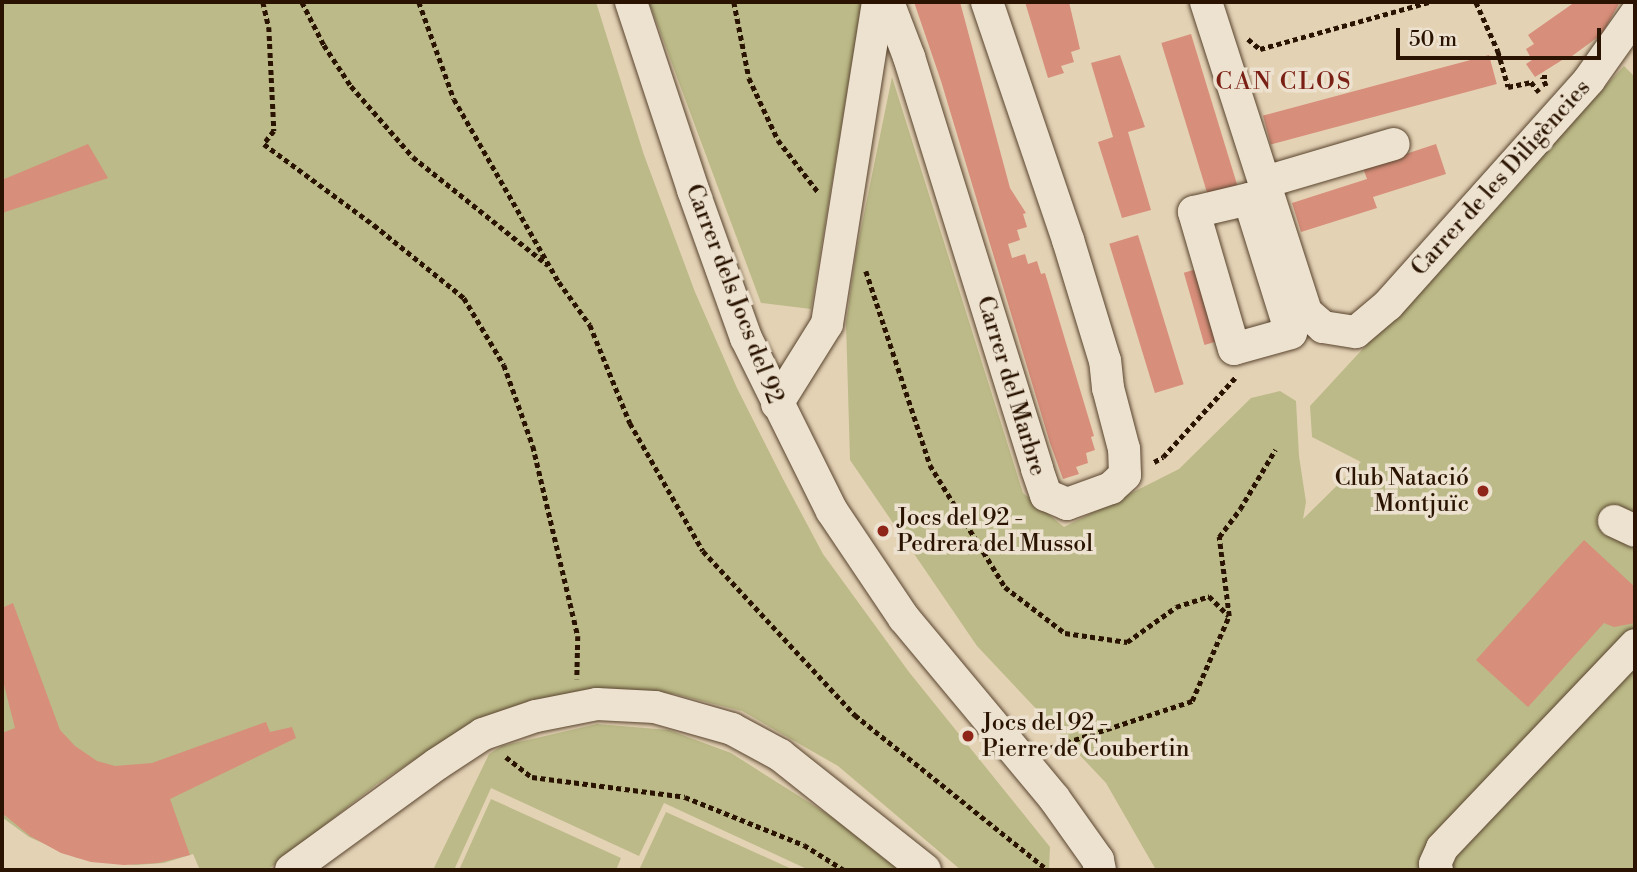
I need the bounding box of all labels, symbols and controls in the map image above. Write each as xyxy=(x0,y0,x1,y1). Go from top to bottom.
scale bar xyxy=(1399,14,1604,58)
text: 50 m xyxy=(1409,27,1457,53)
district label: CAN CLOS xyxy=(1216,69,1352,97)
street label: Carrer de les Diligències xyxy=(1406,74,1596,282)
street label: Carrer dels Jocs del 92 xyxy=(679,180,789,408)
street label: Carrer del Marbre xyxy=(971,293,1051,479)
place label: Club Natació Montjuïc xyxy=(1335,464,1469,518)
marker: Club Natació Montjuïc xyxy=(1475,483,1491,499)
place label: Jocs del 92 - Pedrera del Mussol xyxy=(897,504,1093,558)
marker: Jocs del 92 - Pedrera del Mussol xyxy=(875,523,891,539)
place label: Jocs del 92 - Pierre de Coubertin xyxy=(982,709,1189,763)
marker: Jocs del 92 - Pierre de Coubertin xyxy=(960,728,976,744)

